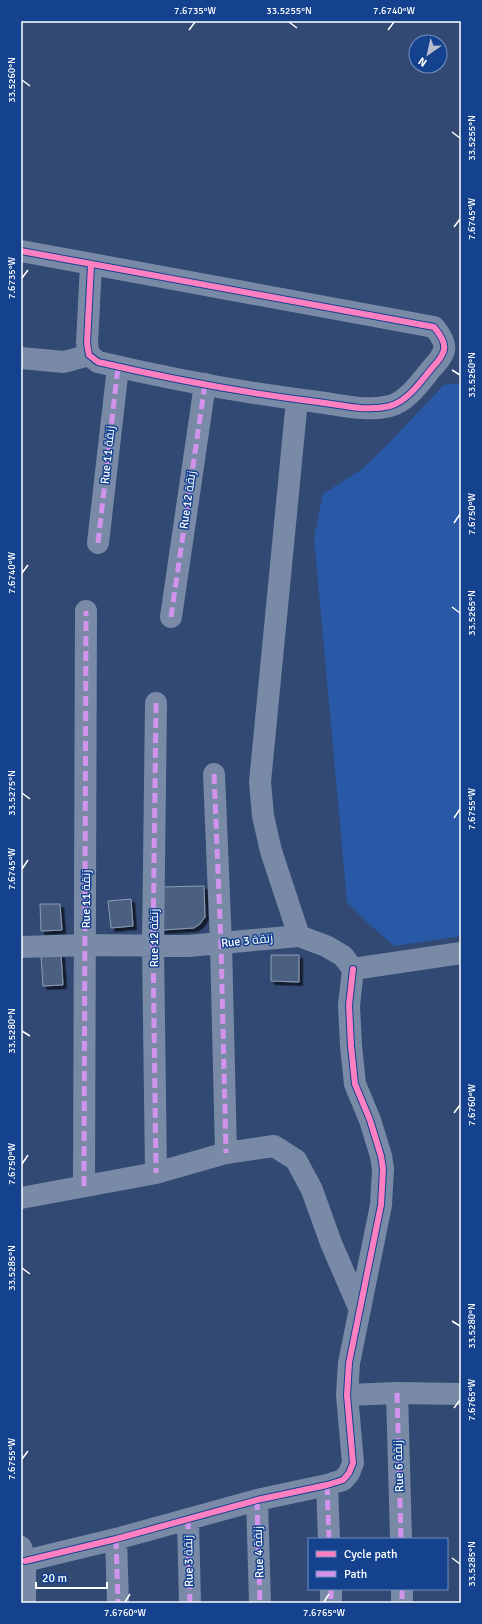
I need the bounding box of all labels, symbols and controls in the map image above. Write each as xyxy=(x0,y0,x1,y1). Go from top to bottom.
text: 7.6735°W xyxy=(174,5,216,17)
text: 33.5255°N xyxy=(266,5,312,17)
text: 7.6740°W xyxy=(373,5,415,17)
north arrow xyxy=(408,34,448,74)
text: N xyxy=(416,54,429,69)
text: 33.5260°N xyxy=(6,57,18,103)
text: 33.5255°N xyxy=(466,115,478,161)
text: 7.6745°W xyxy=(466,198,478,240)
text: 7.6735°W xyxy=(6,257,18,299)
text: 33.5260°N xyxy=(466,352,478,398)
street label: Rue 11 زنقة xyxy=(97,425,119,485)
street label: Rue 12 زنقة xyxy=(176,470,200,530)
text: 7.6750°W xyxy=(466,493,478,535)
text: 7.6740°W xyxy=(6,552,18,594)
text: 33.5265°N xyxy=(466,590,478,636)
text: 33.5275°N xyxy=(6,770,18,816)
text: 7.6755°W xyxy=(466,788,478,830)
text: 7.6745°W xyxy=(6,848,18,890)
street label: Rue 11 زنقة xyxy=(79,870,94,928)
street label: Rue 12 زنقة xyxy=(147,909,162,967)
street label: Rue 3 زنقة xyxy=(220,931,274,951)
text: 33.5280°N xyxy=(6,1008,18,1054)
text: 7.6760°W xyxy=(466,1084,478,1126)
text: 7.6750°W xyxy=(6,1143,18,1185)
text: 33.5285°N xyxy=(6,1245,18,1291)
text: 33.5280°N xyxy=(466,1303,478,1349)
text: 7.6765°W xyxy=(466,1379,478,1421)
text: 7.6755°W xyxy=(6,1438,18,1480)
street label: Rue 6 زنقة xyxy=(391,1440,407,1492)
street label: Rue 4 زنقة xyxy=(251,1526,267,1578)
street label: Rue 3 زنقة xyxy=(181,1535,197,1587)
legend xyxy=(308,1538,448,1590)
text: 33.5285°N xyxy=(466,1541,478,1587)
text: Cycle path xyxy=(344,1547,397,1562)
scale bar xyxy=(36,1564,107,1590)
text: Path xyxy=(344,1567,367,1582)
text: 20 m xyxy=(42,1571,67,1586)
text: 7.6760°W xyxy=(104,1607,146,1619)
text: 7.6765°W xyxy=(303,1607,345,1619)

